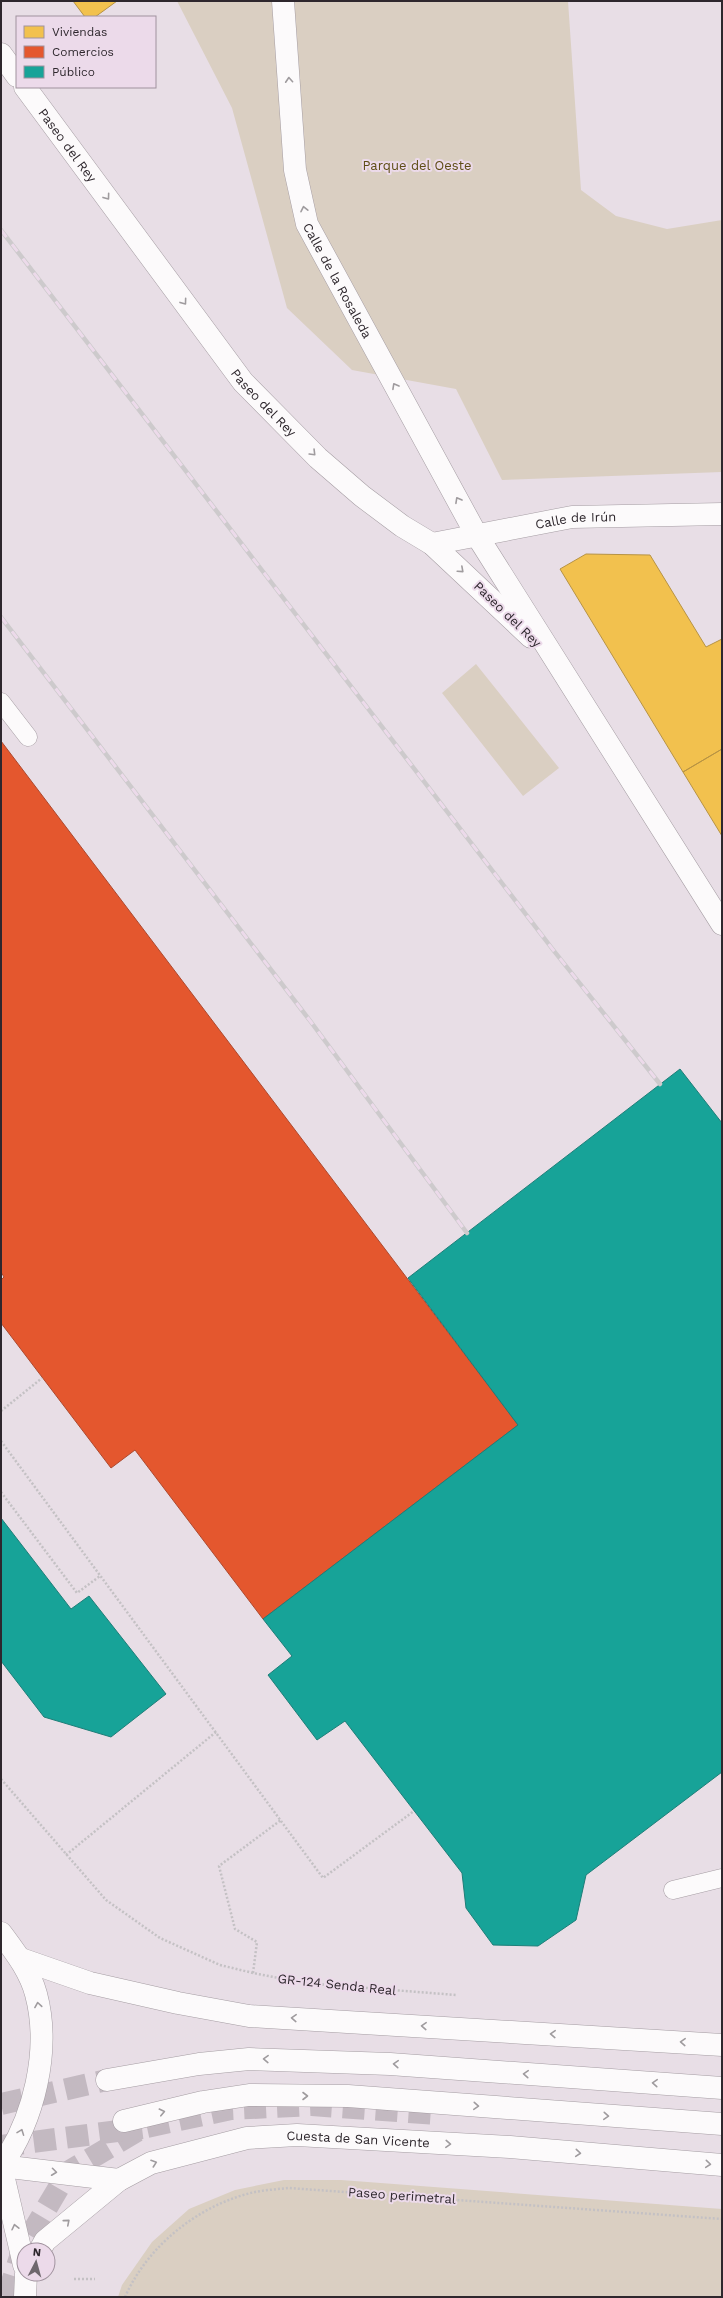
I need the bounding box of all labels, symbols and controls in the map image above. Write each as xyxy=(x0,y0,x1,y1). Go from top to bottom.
legend xyxy=(16,16,156,88)
text: Viviendas xyxy=(52,25,107,39)
text: Comercios xyxy=(52,45,114,59)
text: Público xyxy=(52,65,95,79)
one-way arrow xyxy=(284,77,293,83)
street label: Paseo del Rey xyxy=(35,105,100,185)
park label: Parque del Oeste xyxy=(362,158,472,173)
one-way arrow xyxy=(102,193,109,200)
one-way arrow xyxy=(300,206,308,212)
street label: Calle de la Rosaleda xyxy=(300,220,375,342)
one-way arrow xyxy=(179,298,187,305)
street label: Paseo del Rey xyxy=(228,366,300,440)
one-way arrow xyxy=(392,383,399,390)
one-way arrow xyxy=(308,449,316,456)
one-way arrow xyxy=(455,497,462,504)
street label: Calle de Irún xyxy=(534,509,616,532)
one-way arrow xyxy=(456,565,464,573)
street label: Paseo del Rey xyxy=(471,578,545,650)
street label: GR-124 Senda Real xyxy=(277,1971,397,1998)
one-way arrow xyxy=(34,2002,43,2008)
one-way arrow xyxy=(291,2014,297,2023)
one-way arrow xyxy=(421,2022,427,2030)
one-way arrow xyxy=(550,2029,556,2038)
one-way arrow xyxy=(680,2037,686,2046)
one-way arrow xyxy=(263,2055,269,2063)
one-way arrow xyxy=(393,2060,399,2069)
one-way arrow xyxy=(523,2069,529,2078)
one-way arrow xyxy=(652,2079,658,2088)
one-way arrow xyxy=(302,2092,308,2100)
one-way arrow xyxy=(473,2101,479,2110)
one-way arrow xyxy=(159,2108,165,2116)
one-way arrow xyxy=(603,2111,609,2120)
one-way arrow xyxy=(16,2128,24,2135)
street label: Cuesta de San Vicente xyxy=(286,2128,430,2150)
one-way arrow xyxy=(445,2139,451,2148)
one-way arrow xyxy=(575,2148,581,2157)
one-way arrow xyxy=(150,2159,157,2168)
one-way arrow xyxy=(705,2159,711,2168)
one-way arrow xyxy=(51,2167,57,2176)
street label: Paseo perimetral xyxy=(348,2184,456,2207)
one-way arrow xyxy=(62,2220,69,2227)
one-way arrow xyxy=(12,2224,20,2231)
north arrow xyxy=(16,2242,56,2282)
text: N xyxy=(32,2246,42,2259)

